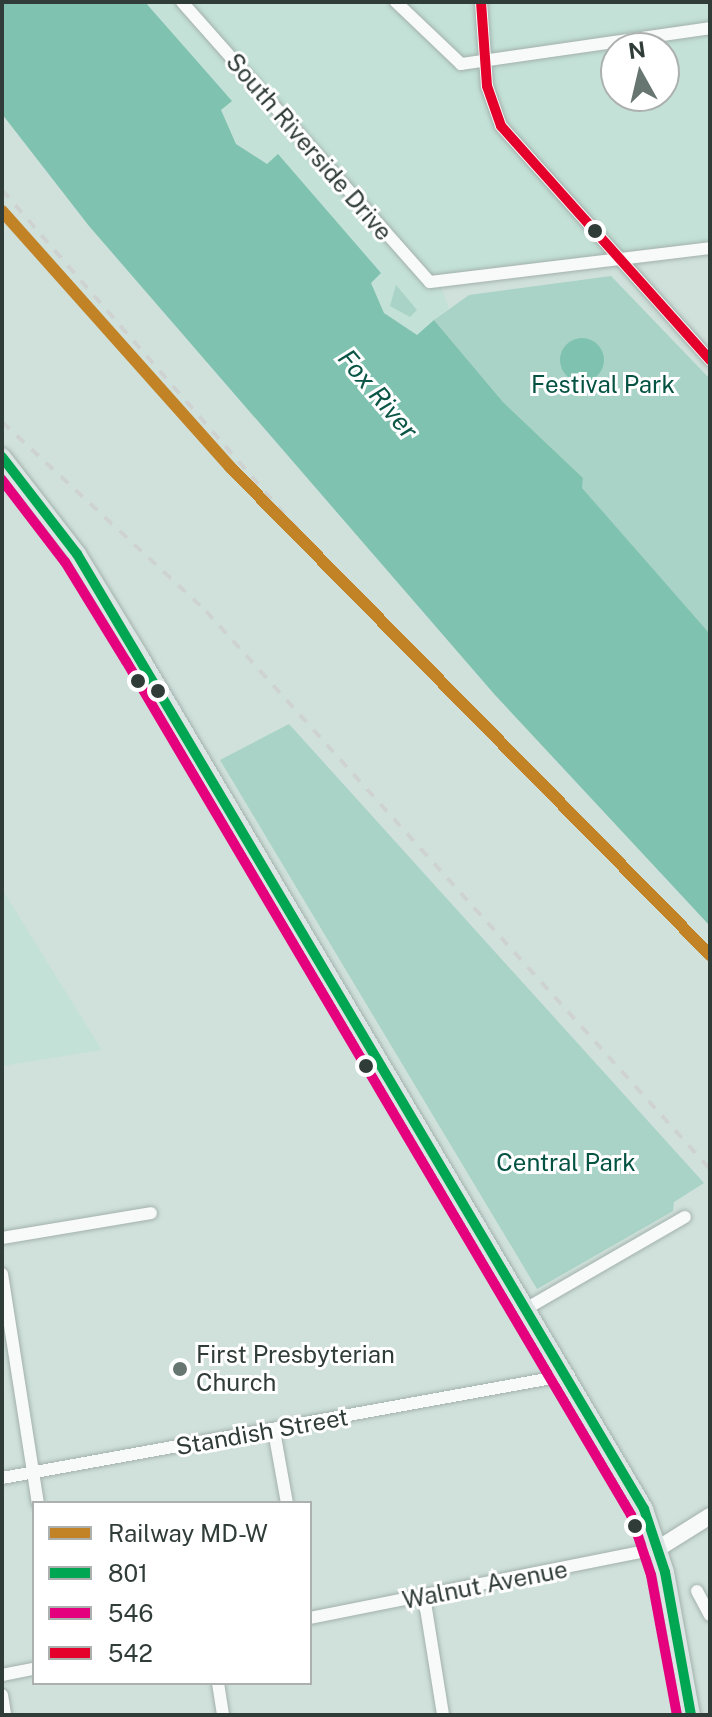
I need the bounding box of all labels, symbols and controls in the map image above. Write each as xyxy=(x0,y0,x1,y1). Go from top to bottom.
north arrow xyxy=(600,32,680,112)
text: N xyxy=(627,36,647,64)
street label: South Riverside Drive xyxy=(220,48,398,246)
unlabelled marker xyxy=(587,223,603,239)
water label: Fox River xyxy=(332,343,424,445)
park label: Festival Park xyxy=(531,371,675,399)
unlabelled marker xyxy=(130,673,146,689)
unlabelled marker xyxy=(150,683,166,699)
unlabelled marker xyxy=(358,1058,374,1074)
park label: Central Park xyxy=(496,1149,636,1177)
place label: First Presbyterian Church xyxy=(196,1341,395,1397)
marker: First Presbyterian Church xyxy=(171,1360,189,1378)
street label: Standish Street xyxy=(174,1403,350,1461)
legend xyxy=(32,1501,312,1685)
unlabelled marker xyxy=(627,1518,643,1534)
text: Railway MD-W xyxy=(108,1519,268,1547)
street label: Walnut Avenue xyxy=(400,1555,570,1615)
text: 801 xyxy=(108,1559,148,1587)
text: 546 xyxy=(108,1599,153,1627)
text: 542 xyxy=(108,1639,153,1667)

